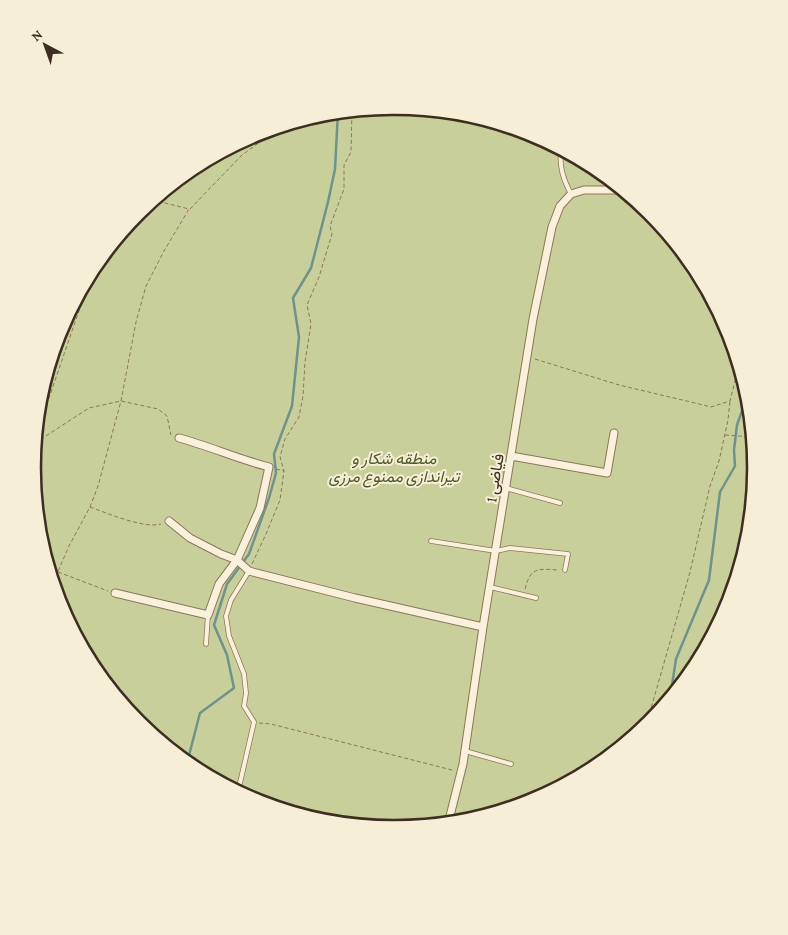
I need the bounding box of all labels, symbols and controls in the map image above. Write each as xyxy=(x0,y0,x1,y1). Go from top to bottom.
north arrow xyxy=(20,20,70,70)
text: N xyxy=(28,26,46,44)
park label: منطقه شکار و تیراندازی ممنوع مرزی xyxy=(329,450,462,488)
street label: فیاضی 1 xyxy=(482,452,509,504)

